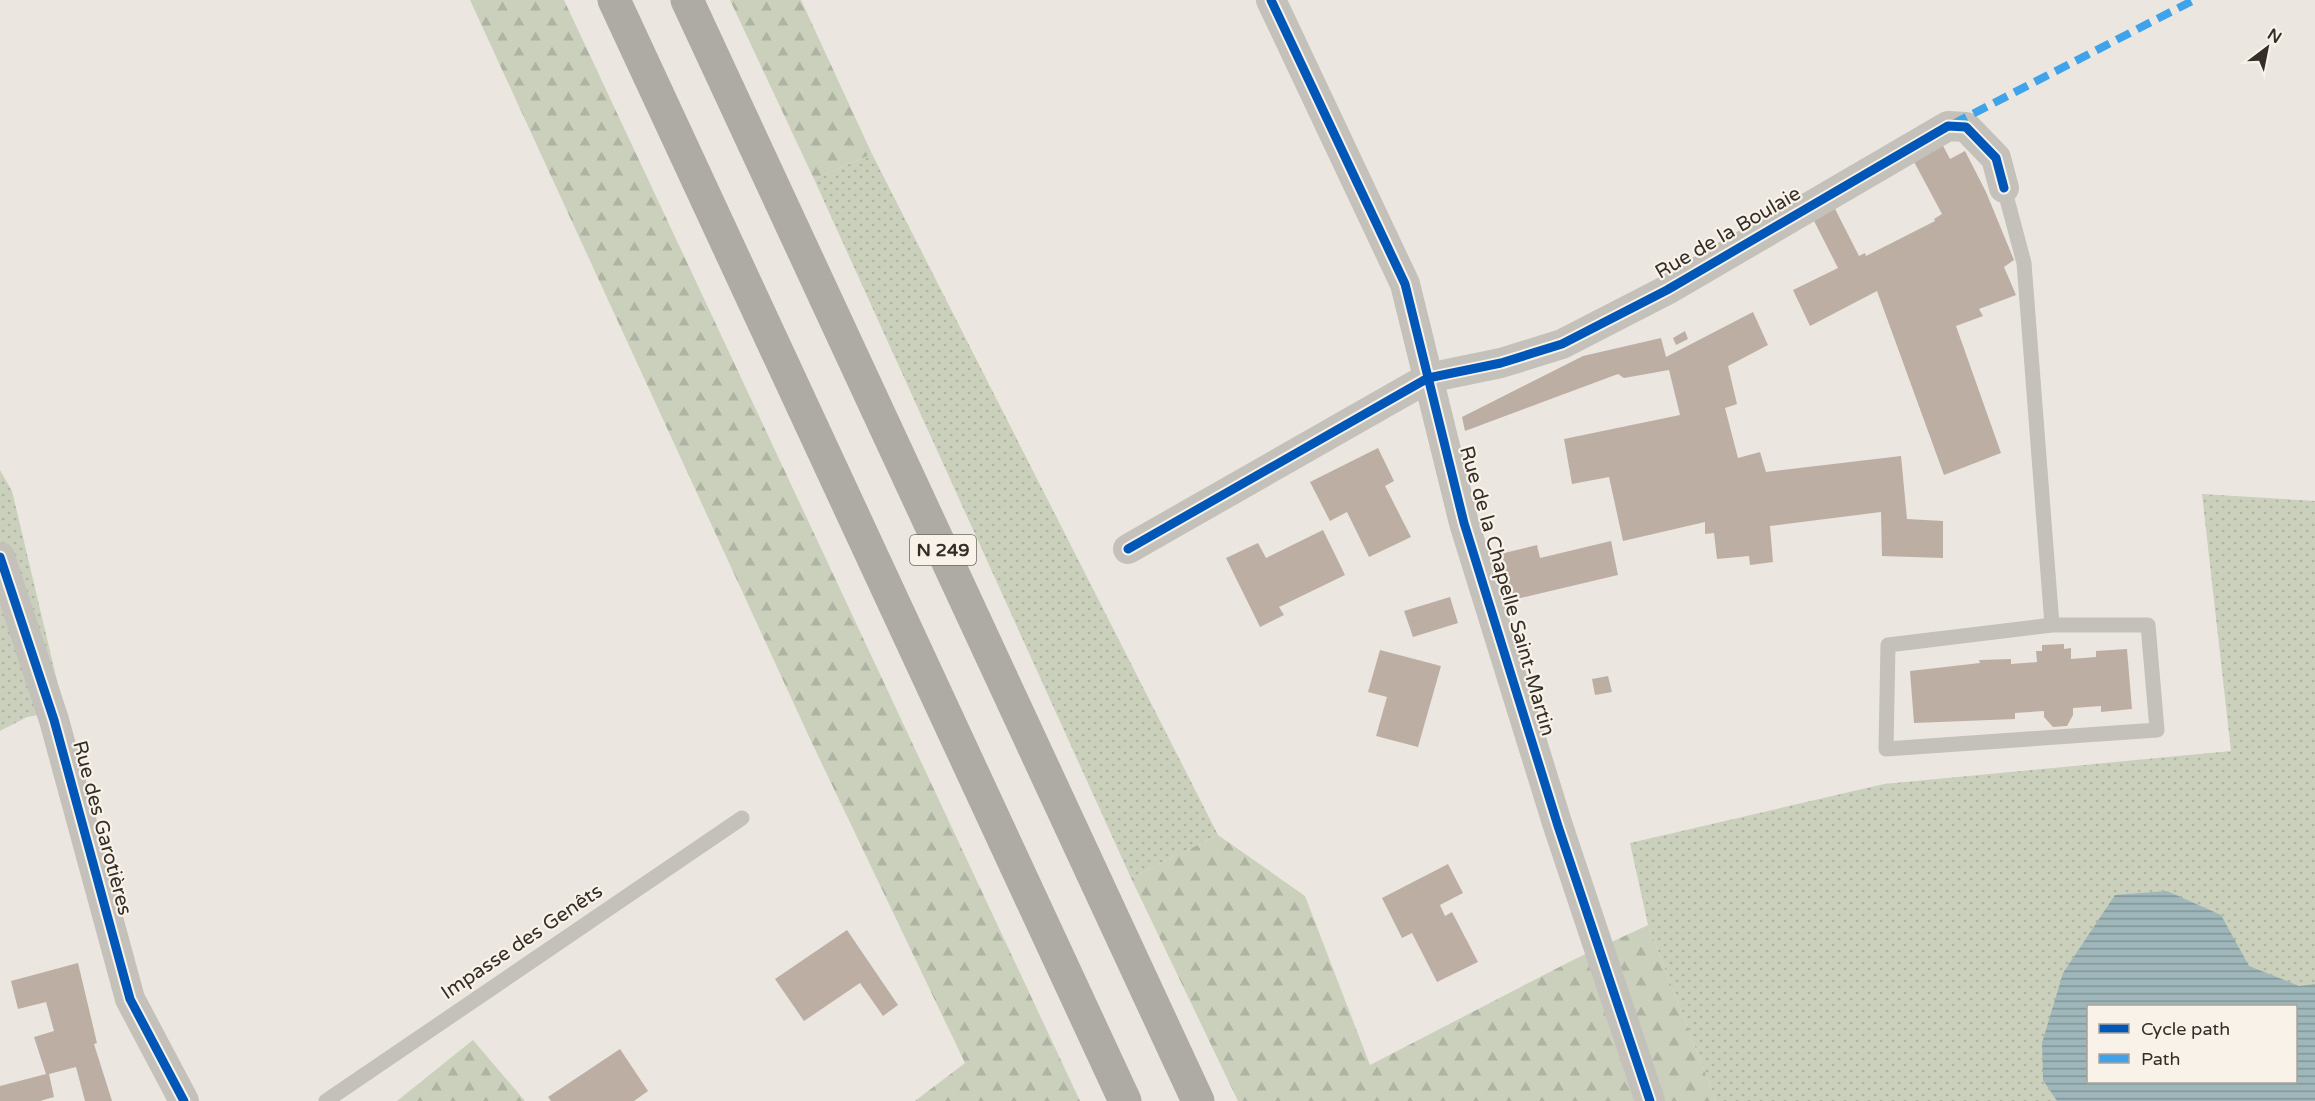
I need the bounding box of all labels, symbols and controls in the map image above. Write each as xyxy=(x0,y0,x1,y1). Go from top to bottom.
north arrow xyxy=(2237,18,2297,78)
text: N xyxy=(2264,24,2285,48)
street label: Rue de la Boulaie xyxy=(1651,182,1805,284)
street label: Rue de la Chapelle Saint-Martin xyxy=(1454,443,1560,739)
road number: N 249 xyxy=(910,535,976,565)
street label: Rue des Garotières xyxy=(67,738,137,918)
street label: Impasse des Genêts xyxy=(437,879,607,1005)
legend xyxy=(2087,1005,2297,1083)
text: Cycle path xyxy=(2141,1018,2230,1040)
text: Path xyxy=(2141,1048,2180,1070)

